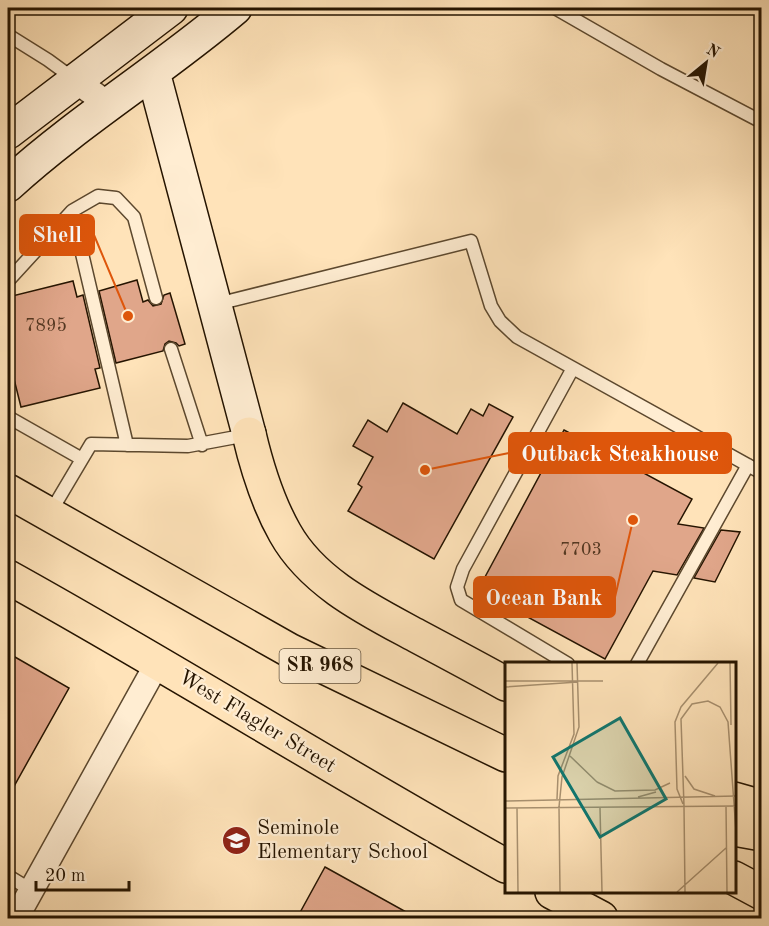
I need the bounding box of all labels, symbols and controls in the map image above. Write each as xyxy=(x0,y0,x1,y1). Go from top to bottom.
north arrow xyxy=(676,33,736,93)
text: N xyxy=(703,42,722,62)
callout: Shell xyxy=(20,215,94,255)
text: Shell xyxy=(32,225,82,247)
house number: 7895 xyxy=(25,317,67,335)
callout: Outback Steakhouse xyxy=(509,433,731,473)
text: Outback Steakhouse xyxy=(521,444,719,466)
house number: 7703 xyxy=(560,541,602,559)
callout: Ocean Bank xyxy=(474,577,615,617)
text: Ocean Bank xyxy=(485,588,603,610)
road number: SR 968 xyxy=(280,649,360,683)
inset map xyxy=(505,662,736,893)
street label: West Flagler Street xyxy=(175,667,339,777)
place label: Seminole Elementary School xyxy=(257,818,428,863)
school or university icon: Seminole Elementary School xyxy=(220,824,252,856)
scale bar xyxy=(36,854,129,892)
text: 20 m xyxy=(45,867,85,885)

